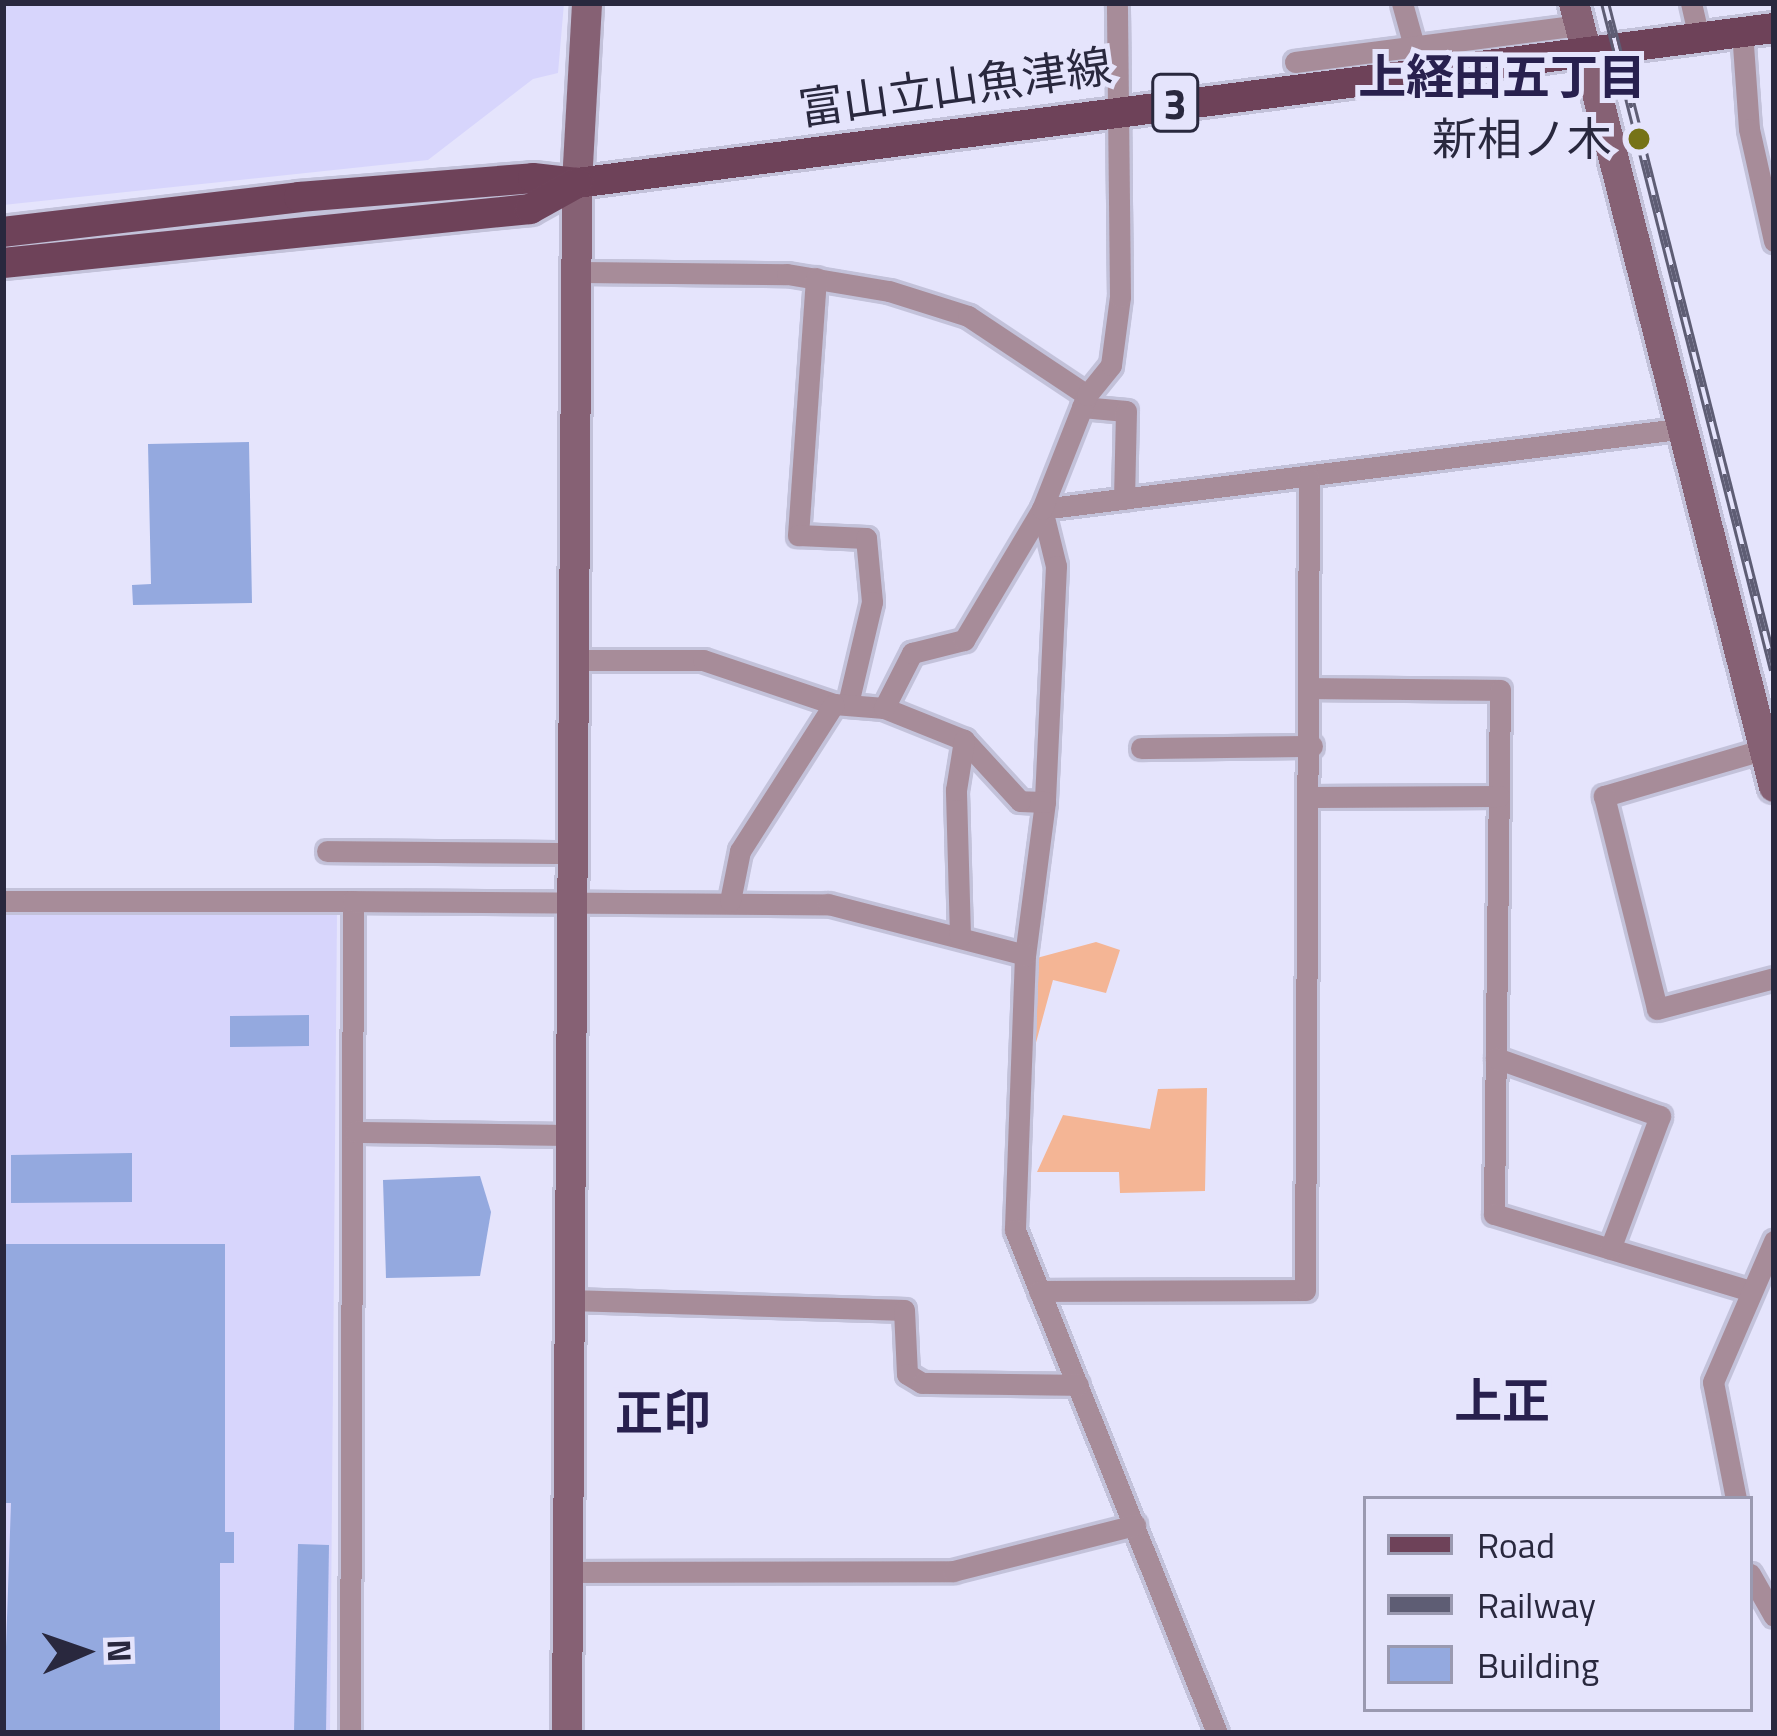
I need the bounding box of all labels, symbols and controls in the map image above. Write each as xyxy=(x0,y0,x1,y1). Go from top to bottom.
street label: 富山立山魚津線 xyxy=(795,38,1115,136)
district label: 上経田五丁目 xyxy=(1358,48,1646,106)
road number: 3 xyxy=(1151,67,1199,139)
place label: 新相ノ木 xyxy=(1432,112,1612,166)
marker: 新相ノ木 xyxy=(1623,123,1655,155)
district label: 上正 xyxy=(1454,1372,1550,1430)
district label: 正印 xyxy=(615,1384,711,1442)
legend xyxy=(1363,1496,1753,1712)
text: Road xyxy=(1477,1517,1555,1572)
text: Railway xyxy=(1477,1577,1596,1632)
north arrow xyxy=(24,1592,144,1712)
text: Building xyxy=(1477,1637,1599,1692)
text: N xyxy=(95,1638,145,1663)

